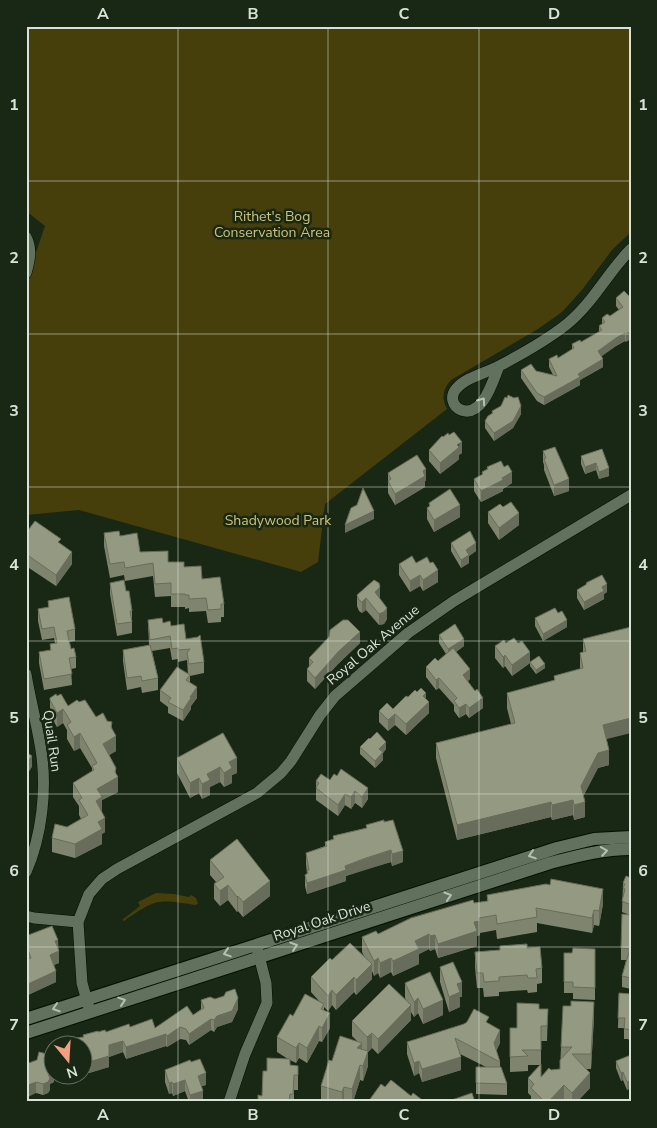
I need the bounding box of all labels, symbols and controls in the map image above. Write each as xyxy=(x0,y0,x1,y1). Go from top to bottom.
text: A xyxy=(97,3,109,25)
text: B xyxy=(247,3,259,25)
text: C xyxy=(399,3,410,25)
text: D xyxy=(548,3,560,25)
text: 1 xyxy=(9,94,19,116)
text: 1 xyxy=(638,94,648,116)
park label: Rithet's Bog Conservation Area xyxy=(214,207,330,242)
text: 2 xyxy=(9,247,19,269)
text: 2 xyxy=(638,247,648,269)
one-way arrow xyxy=(476,397,485,407)
text: 3 xyxy=(9,400,19,422)
text: 3 xyxy=(638,400,648,422)
park label: Shadywood Park xyxy=(225,511,332,530)
text: 4 xyxy=(9,554,19,576)
text: 4 xyxy=(638,554,648,576)
street label: Royal Oak Avenue xyxy=(323,601,423,689)
text: 5 xyxy=(9,707,19,729)
text: 5 xyxy=(638,707,648,729)
street label: Quail Run xyxy=(38,709,66,773)
one-way arrow xyxy=(600,846,608,856)
one-way arrow xyxy=(528,850,536,860)
text: 6 xyxy=(9,860,19,882)
text: 6 xyxy=(638,860,648,882)
one-way arrow xyxy=(444,891,452,901)
street label: Royal Oak Drive xyxy=(271,896,373,946)
one-way arrow xyxy=(289,942,297,952)
one-way arrow xyxy=(224,948,232,958)
one-way arrow xyxy=(118,997,126,1007)
one-way arrow xyxy=(52,1003,60,1013)
text: 7 xyxy=(9,1014,19,1036)
text: 7 xyxy=(638,1014,648,1036)
north arrow xyxy=(42,1036,92,1086)
text: N xyxy=(64,1061,80,1083)
text: A xyxy=(97,1104,109,1126)
text: B xyxy=(247,1104,259,1126)
text: C xyxy=(399,1104,410,1126)
text: D xyxy=(548,1104,560,1126)

